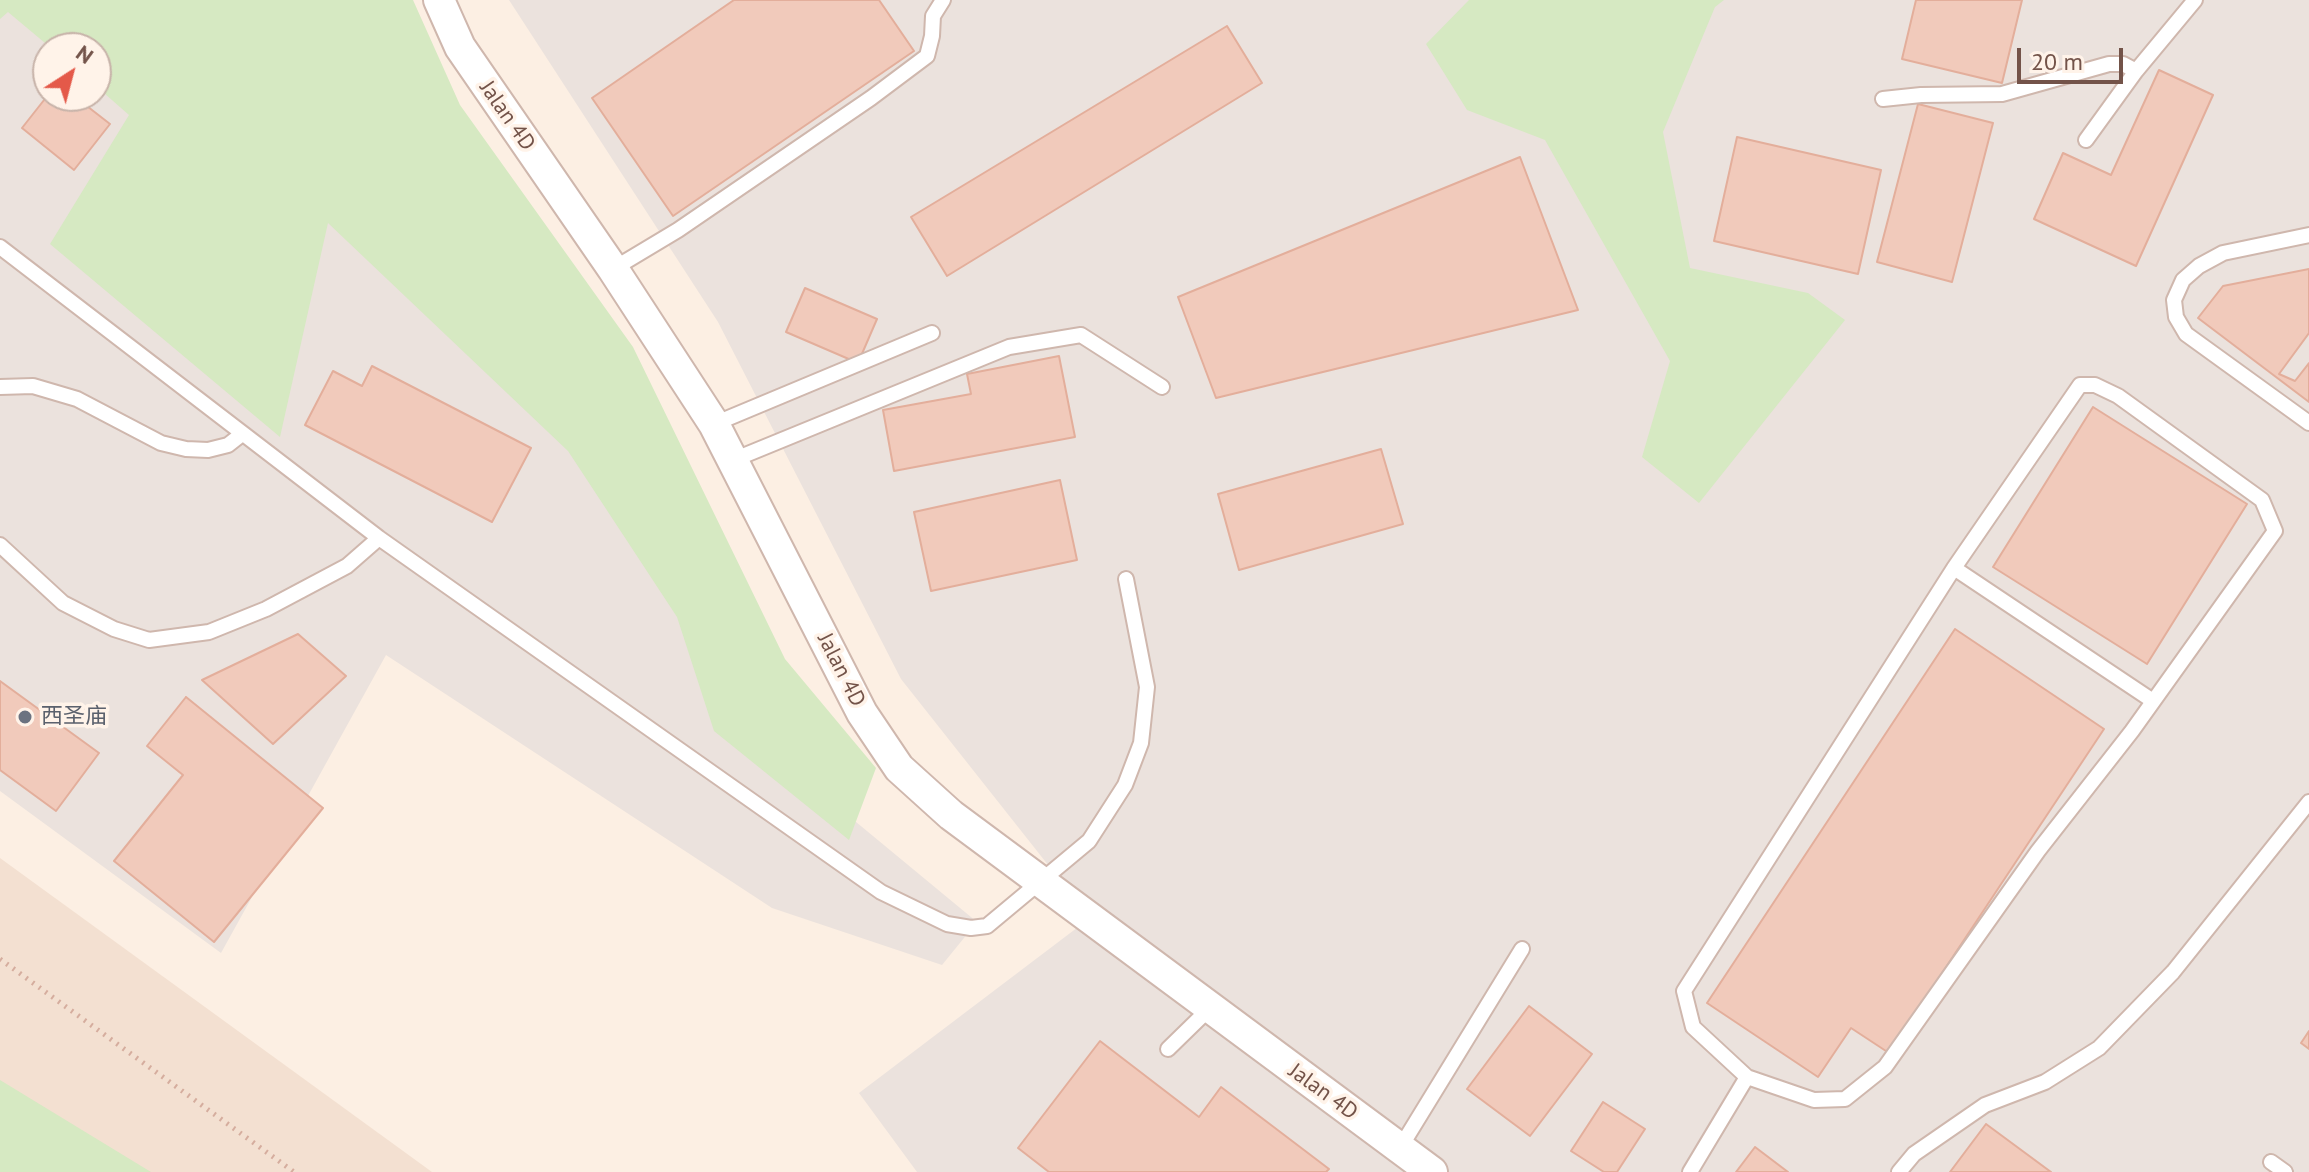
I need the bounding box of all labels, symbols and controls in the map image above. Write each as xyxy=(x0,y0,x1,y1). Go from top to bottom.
north arrow xyxy=(32,32,112,112)
scale bar xyxy=(2021,32,2127,82)
text: N xyxy=(71,39,99,70)
text: 20 m xyxy=(2031,46,2083,77)
street label: Jalan 4D xyxy=(474,76,540,156)
street label: Jalan 4D xyxy=(811,629,871,711)
place label: 西圣庙 xyxy=(41,704,107,730)
marker: 西圣庙 xyxy=(16,708,34,726)
street label: Jalan 4D xyxy=(1283,1058,1363,1126)

